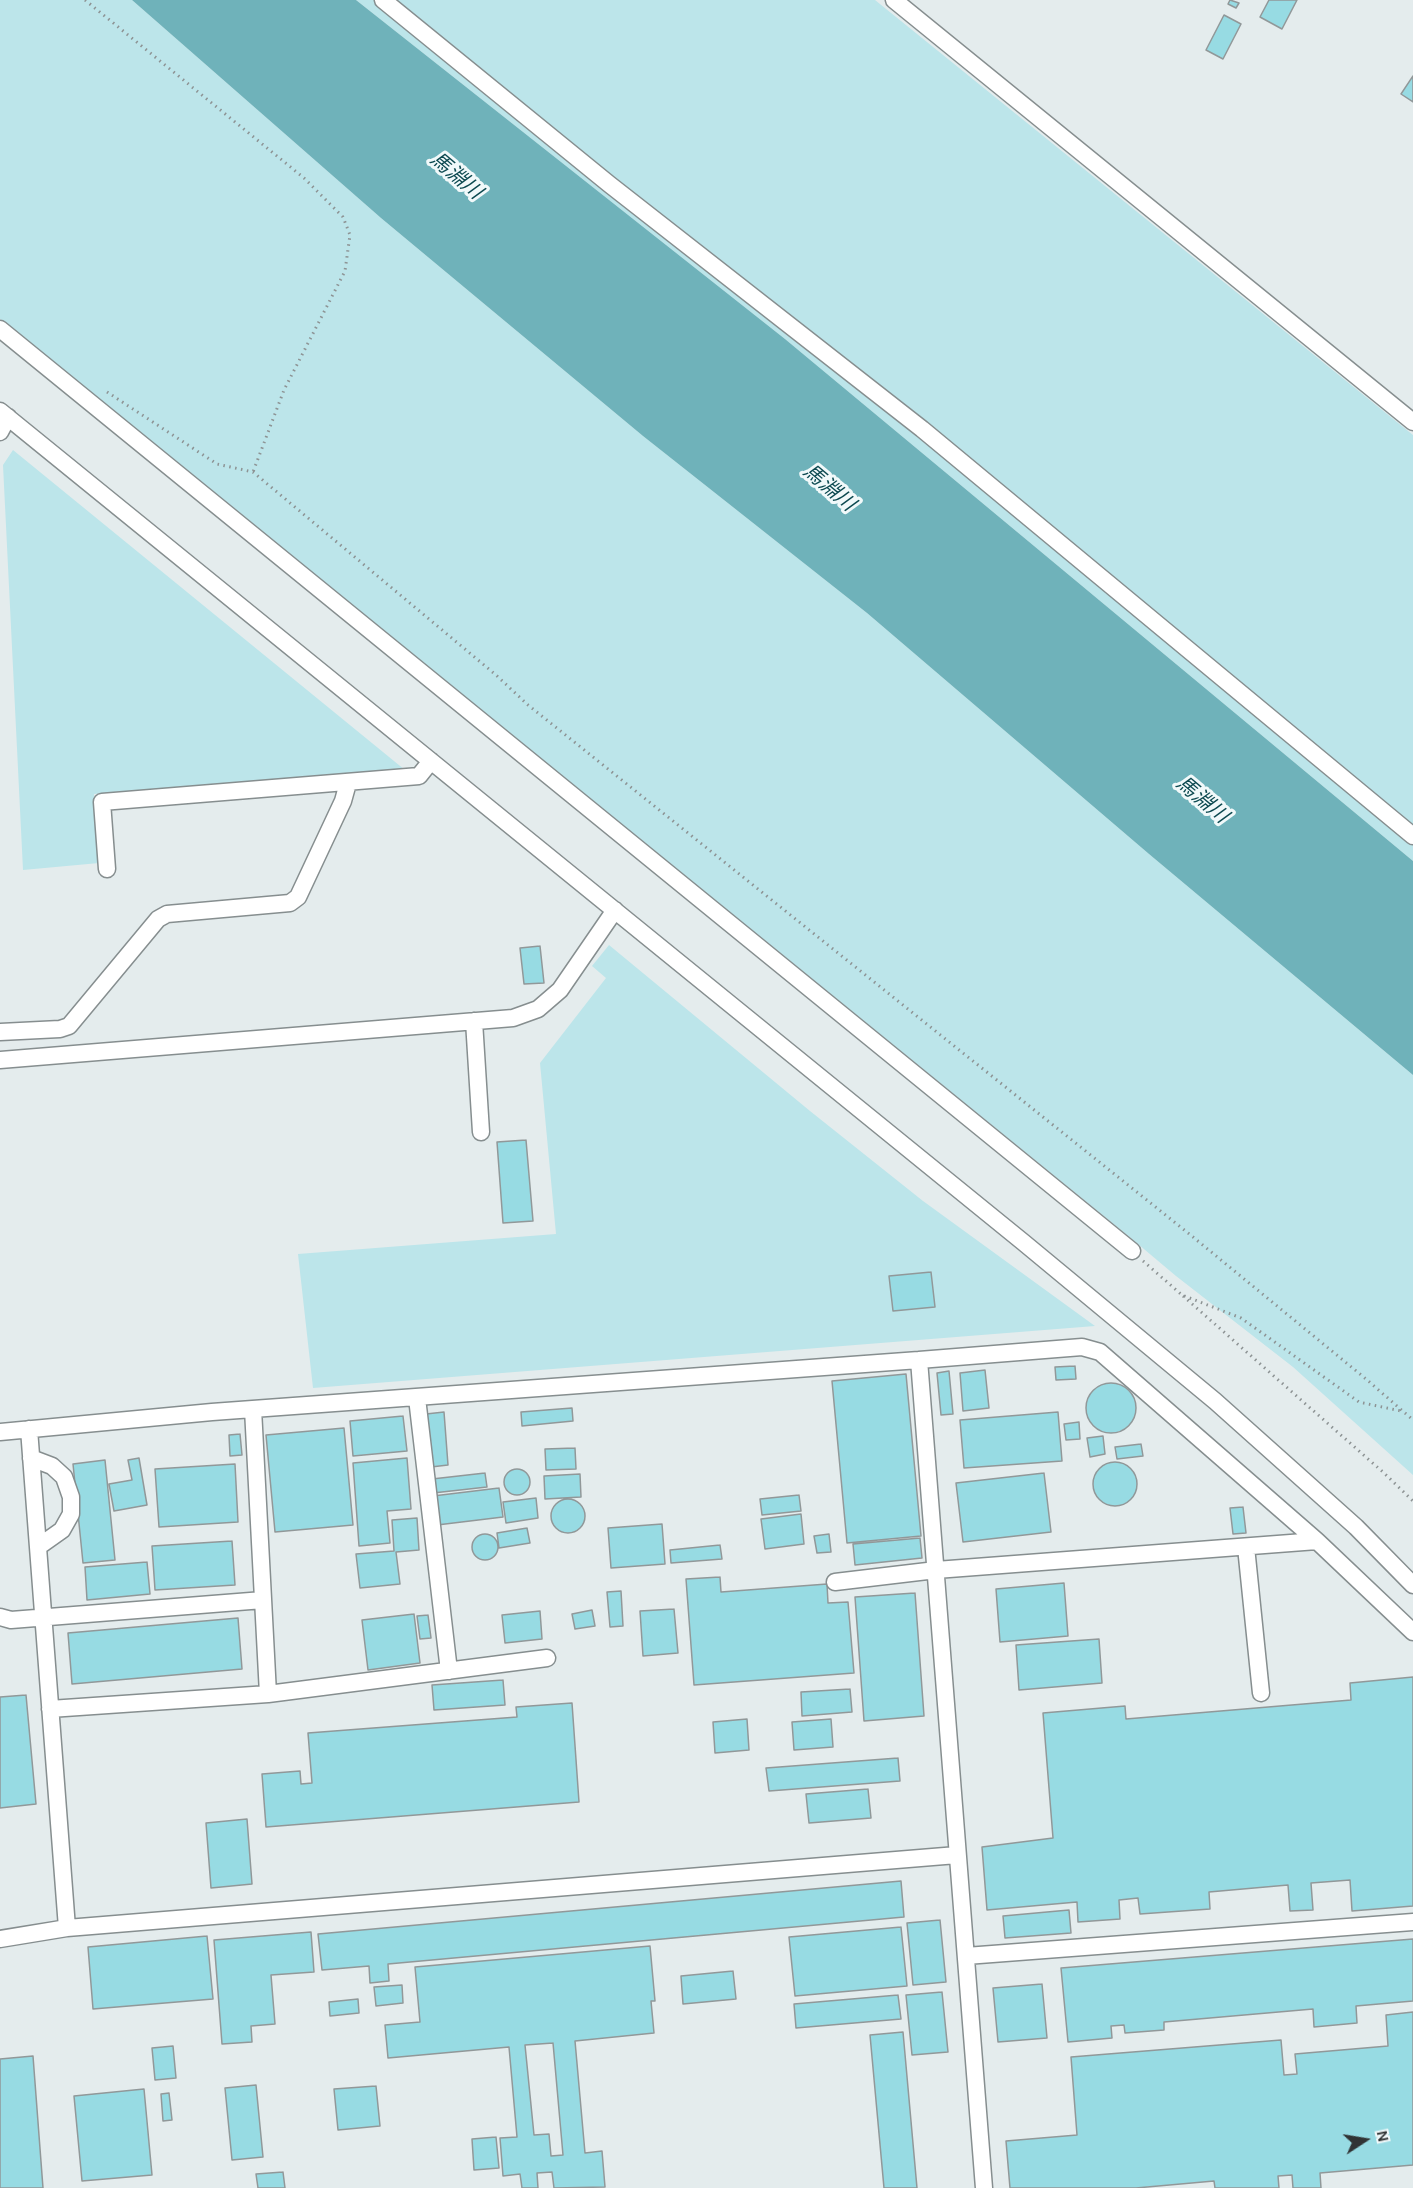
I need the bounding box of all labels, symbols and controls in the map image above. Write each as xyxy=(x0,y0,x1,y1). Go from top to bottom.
water label: 馬淵川 xyxy=(425,148,487,204)
water label: 馬淵川 xyxy=(798,460,860,516)
water label: 馬淵川 xyxy=(1171,772,1233,828)
north arrow xyxy=(1335,2110,1395,2170)
text: N xyxy=(1373,2129,1394,2144)

